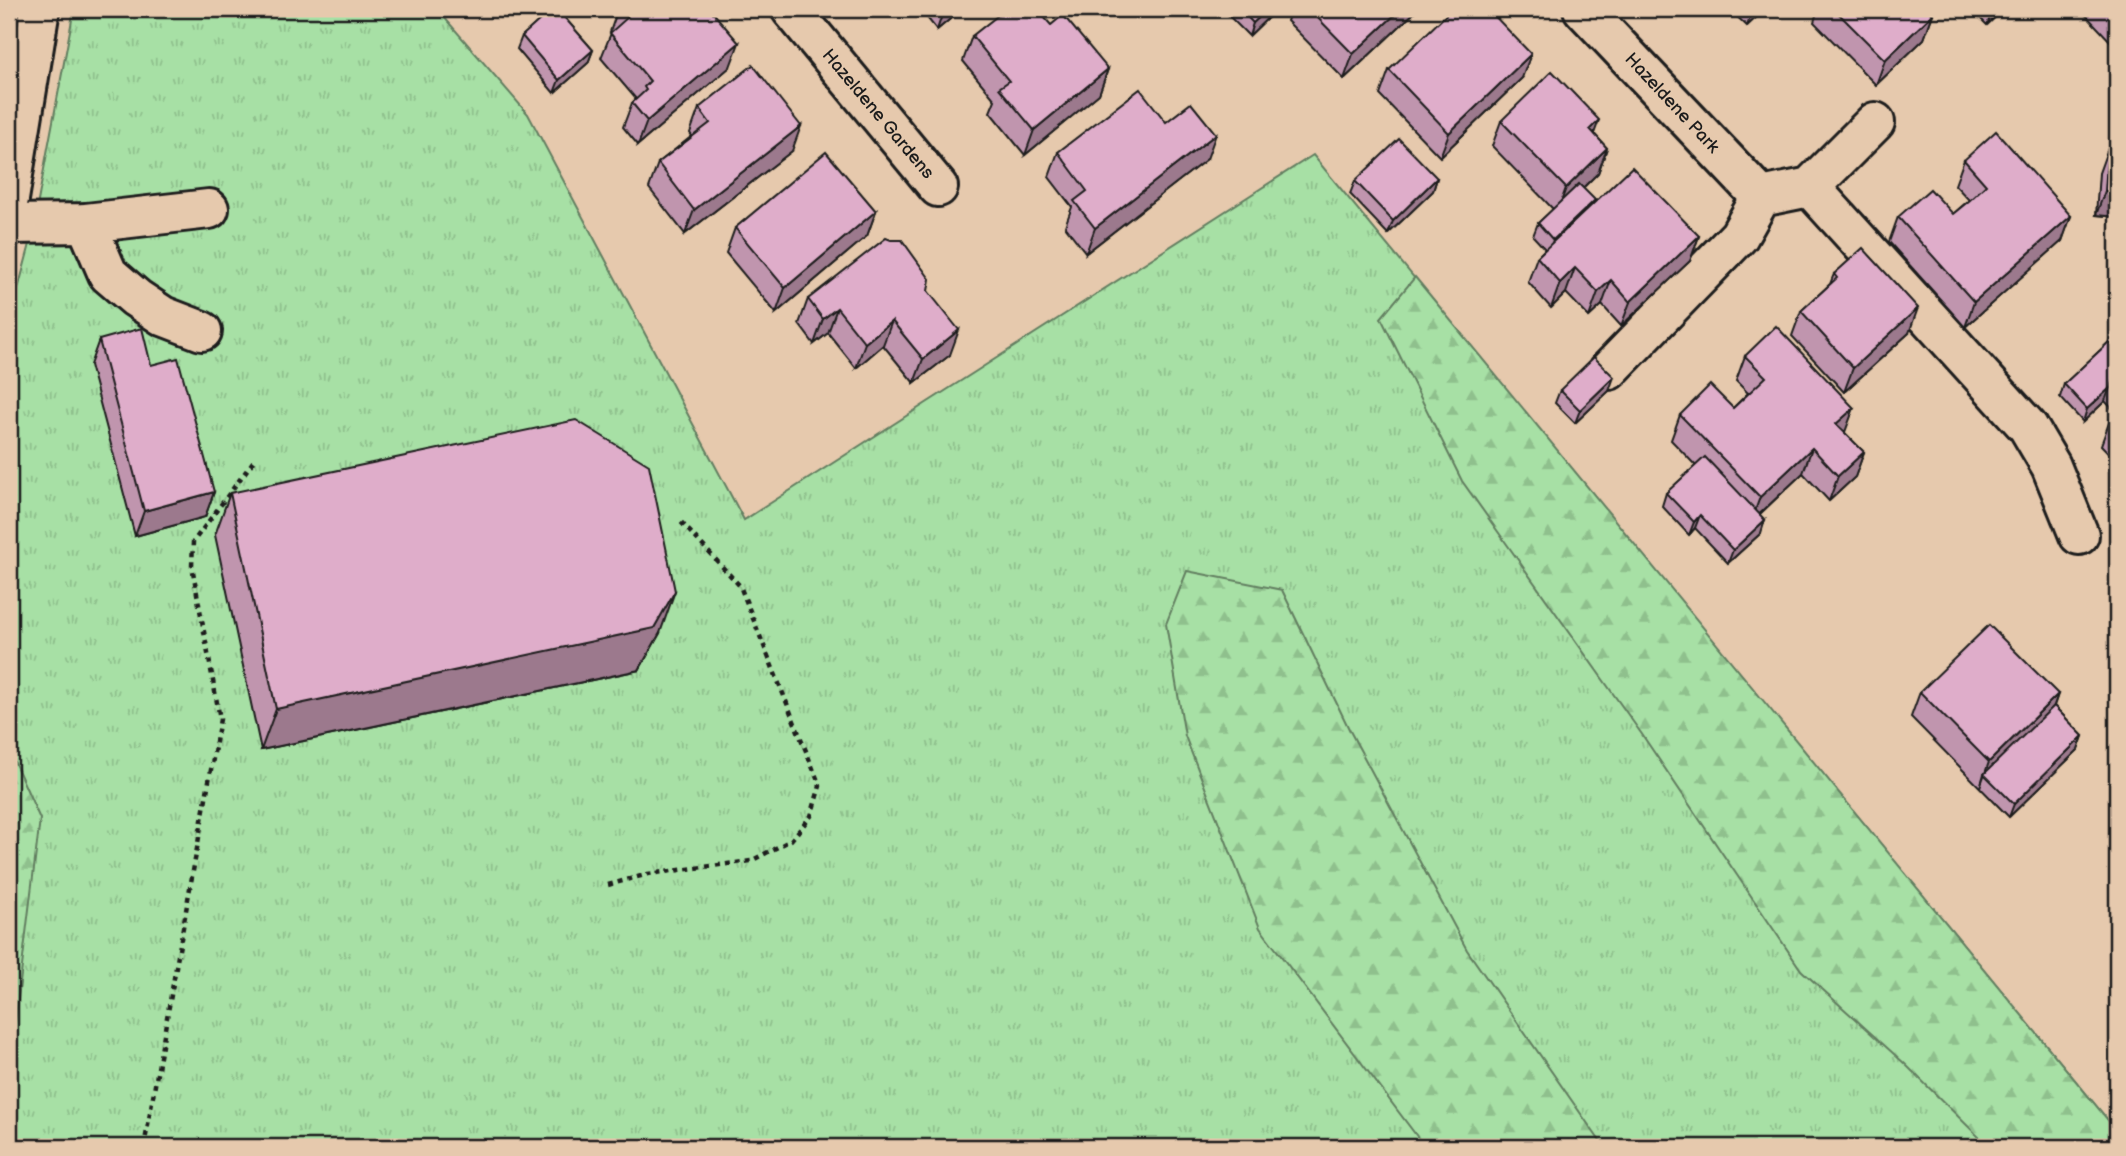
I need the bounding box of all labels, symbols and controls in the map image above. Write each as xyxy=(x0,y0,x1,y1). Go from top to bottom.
street label: Hazeldene Gardens xyxy=(818,45,938,183)
street label: Hazeldene Park xyxy=(1620,49,1724,157)

